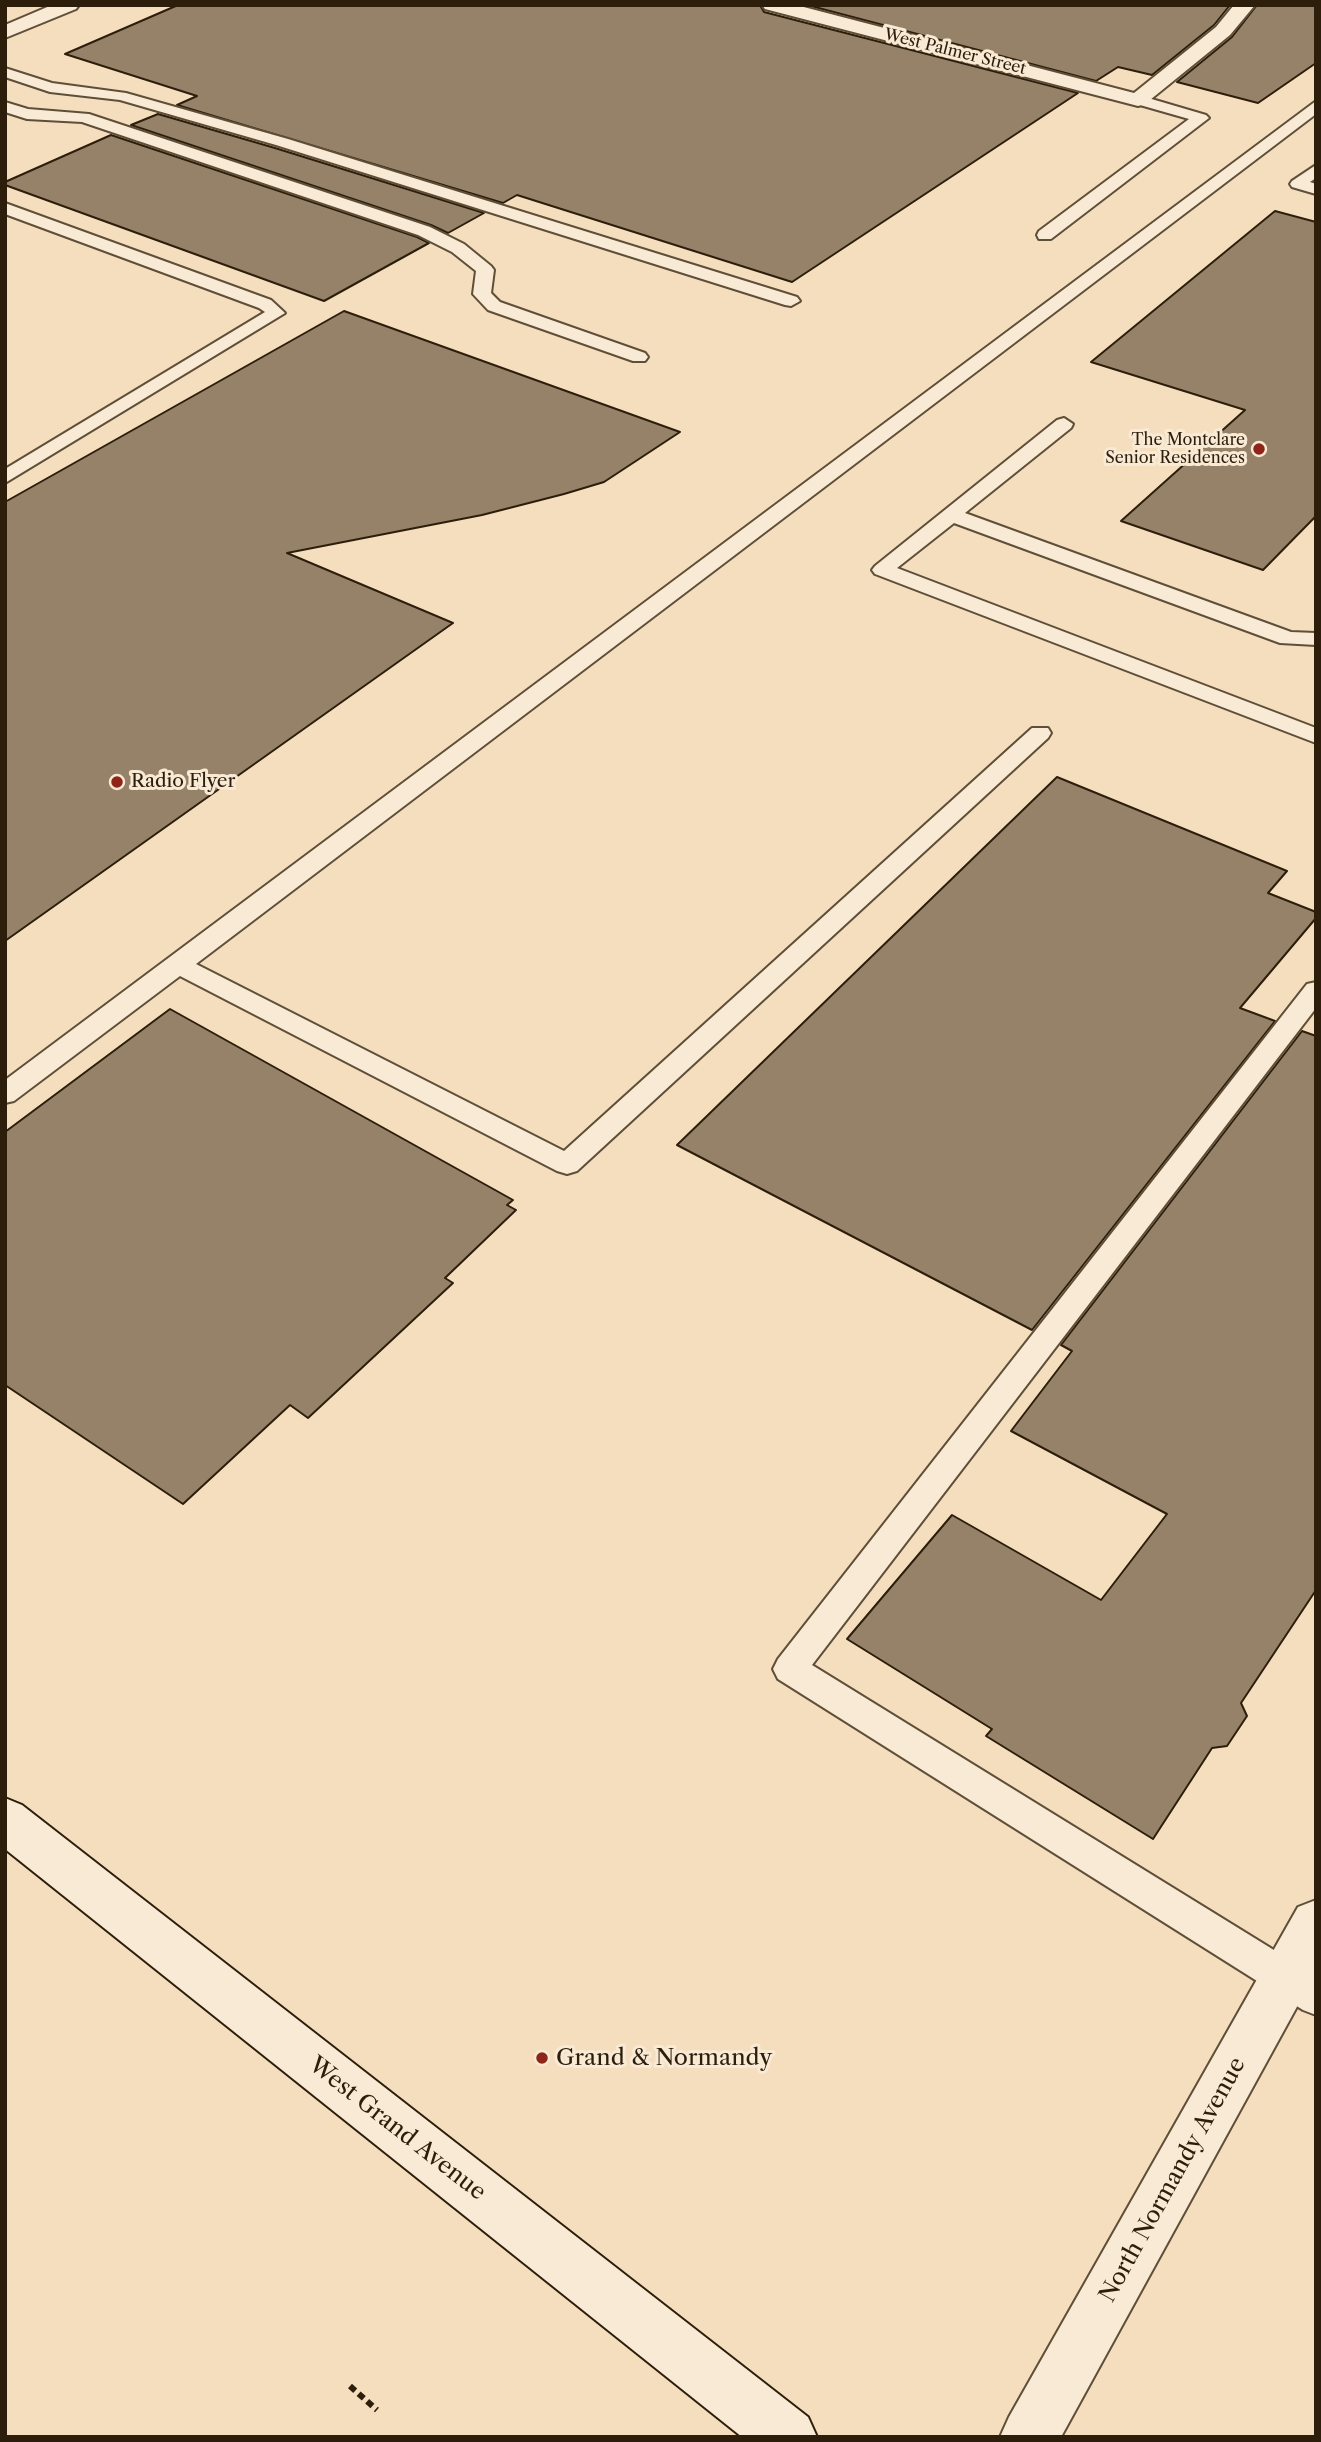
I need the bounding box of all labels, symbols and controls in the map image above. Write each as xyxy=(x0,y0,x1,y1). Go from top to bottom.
street label: West Palmer Street xyxy=(882,25,1028,79)
place label: The Montclare Senior Residences xyxy=(1105,430,1245,468)
marker: The Montclare Senior Residences xyxy=(1251,441,1267,457)
place label: Radio Flyer xyxy=(131,771,235,793)
marker: Radio Flyer xyxy=(109,774,125,790)
place label: Grand & Normandy xyxy=(556,2044,772,2072)
marker: Grand & Normandy xyxy=(534,2050,550,2066)
street label: West Grand Avenue xyxy=(303,2051,491,2207)
street label: North Normandy Avenue xyxy=(1094,2053,1252,2307)

